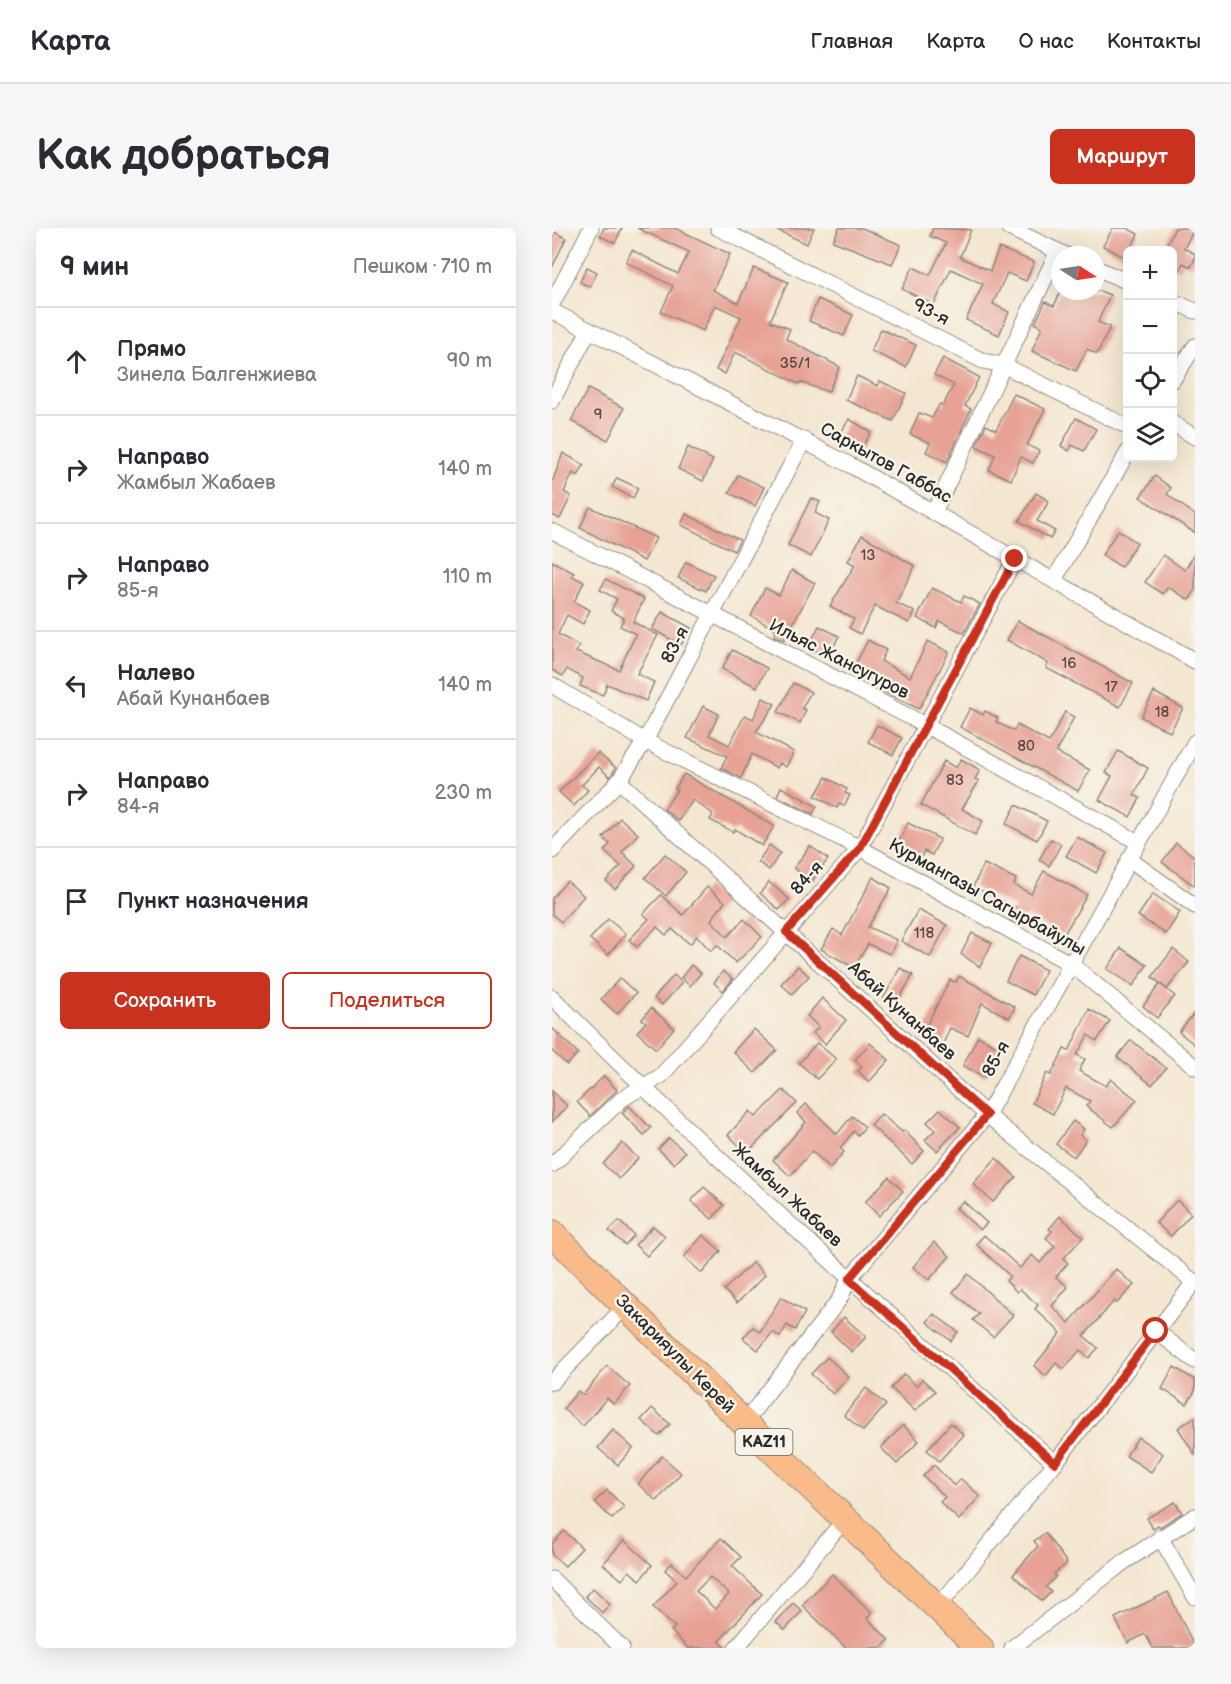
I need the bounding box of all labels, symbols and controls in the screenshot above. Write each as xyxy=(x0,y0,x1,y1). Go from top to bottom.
text: Карта xyxy=(30,25,110,58)
text: Главная xyxy=(810,29,893,54)
text: Карта xyxy=(926,29,985,54)
text: О нас xyxy=(1018,29,1074,54)
text: Контакты xyxy=(1107,29,1201,54)
button: Маршрут xyxy=(1050,129,1195,184)
text: Как добраться xyxy=(36,131,331,182)
north arrow xyxy=(1051,246,1105,300)
map controls xyxy=(1123,246,1177,462)
button: + xyxy=(1123,246,1177,300)
text: 9 мин xyxy=(60,252,129,283)
text: Пешком · 710 m xyxy=(353,255,492,279)
street label: 93-я xyxy=(909,294,953,330)
button: − xyxy=(1123,300,1177,354)
text: Прямо xyxy=(117,336,186,363)
icon: ahead xyxy=(60,345,93,378)
text: 90 m xyxy=(447,349,492,373)
house number: 35/1 xyxy=(780,354,810,373)
button: locate xyxy=(1123,354,1177,408)
text: Зинела Балгенжиева xyxy=(117,363,317,387)
house number: 9 xyxy=(594,405,602,424)
button: layers xyxy=(1123,408,1177,462)
street label: Саркытов Габбас xyxy=(817,418,955,508)
text: Направо xyxy=(117,444,209,471)
icon: right xyxy=(60,453,93,486)
text: 140 m xyxy=(438,457,492,481)
text: Жамбыл Жабаев xyxy=(117,471,275,495)
route end xyxy=(1001,545,1027,571)
house number: 13 xyxy=(860,546,876,565)
text: Направо xyxy=(117,552,209,579)
icon: right xyxy=(60,561,93,594)
text: 110 m xyxy=(443,565,492,589)
text: 85-я xyxy=(117,579,159,603)
street label: Ильяс Жансугуров xyxy=(766,615,913,704)
street label: 83-я xyxy=(657,623,693,667)
house number: 16 xyxy=(1062,654,1076,673)
text: Налево xyxy=(117,660,195,687)
icon: left xyxy=(60,669,93,702)
text: 140 m xyxy=(438,673,492,697)
house number: 17 xyxy=(1104,678,1118,697)
text: Абай Кунанбаев xyxy=(117,687,270,711)
house number: 18 xyxy=(1155,703,1170,722)
house number: 80 xyxy=(1017,737,1035,756)
text: Направо xyxy=(117,768,209,795)
house number: 83 xyxy=(946,771,964,790)
icon: right xyxy=(60,777,93,810)
text: 230 m xyxy=(435,781,492,805)
text: 84-я xyxy=(117,795,159,819)
street label: Курмангазы Сагырбайулы xyxy=(885,834,1089,960)
street label: 84-я xyxy=(786,857,828,899)
icon: arrive xyxy=(60,885,93,918)
text: Пункт назначения xyxy=(117,888,309,915)
house number: 118 xyxy=(914,924,934,943)
street label: Абай Кунанбаев xyxy=(843,957,961,1065)
button: Сохранить xyxy=(60,972,270,1029)
button: Поделиться xyxy=(282,972,492,1029)
street label: 85-я xyxy=(978,1038,1014,1080)
street label: Жамбыл Жабаев xyxy=(728,1139,847,1252)
street label: Закарияулы Керей xyxy=(611,1290,739,1418)
route start xyxy=(1142,1317,1168,1343)
road number: KAZ11 xyxy=(736,1429,792,1455)

